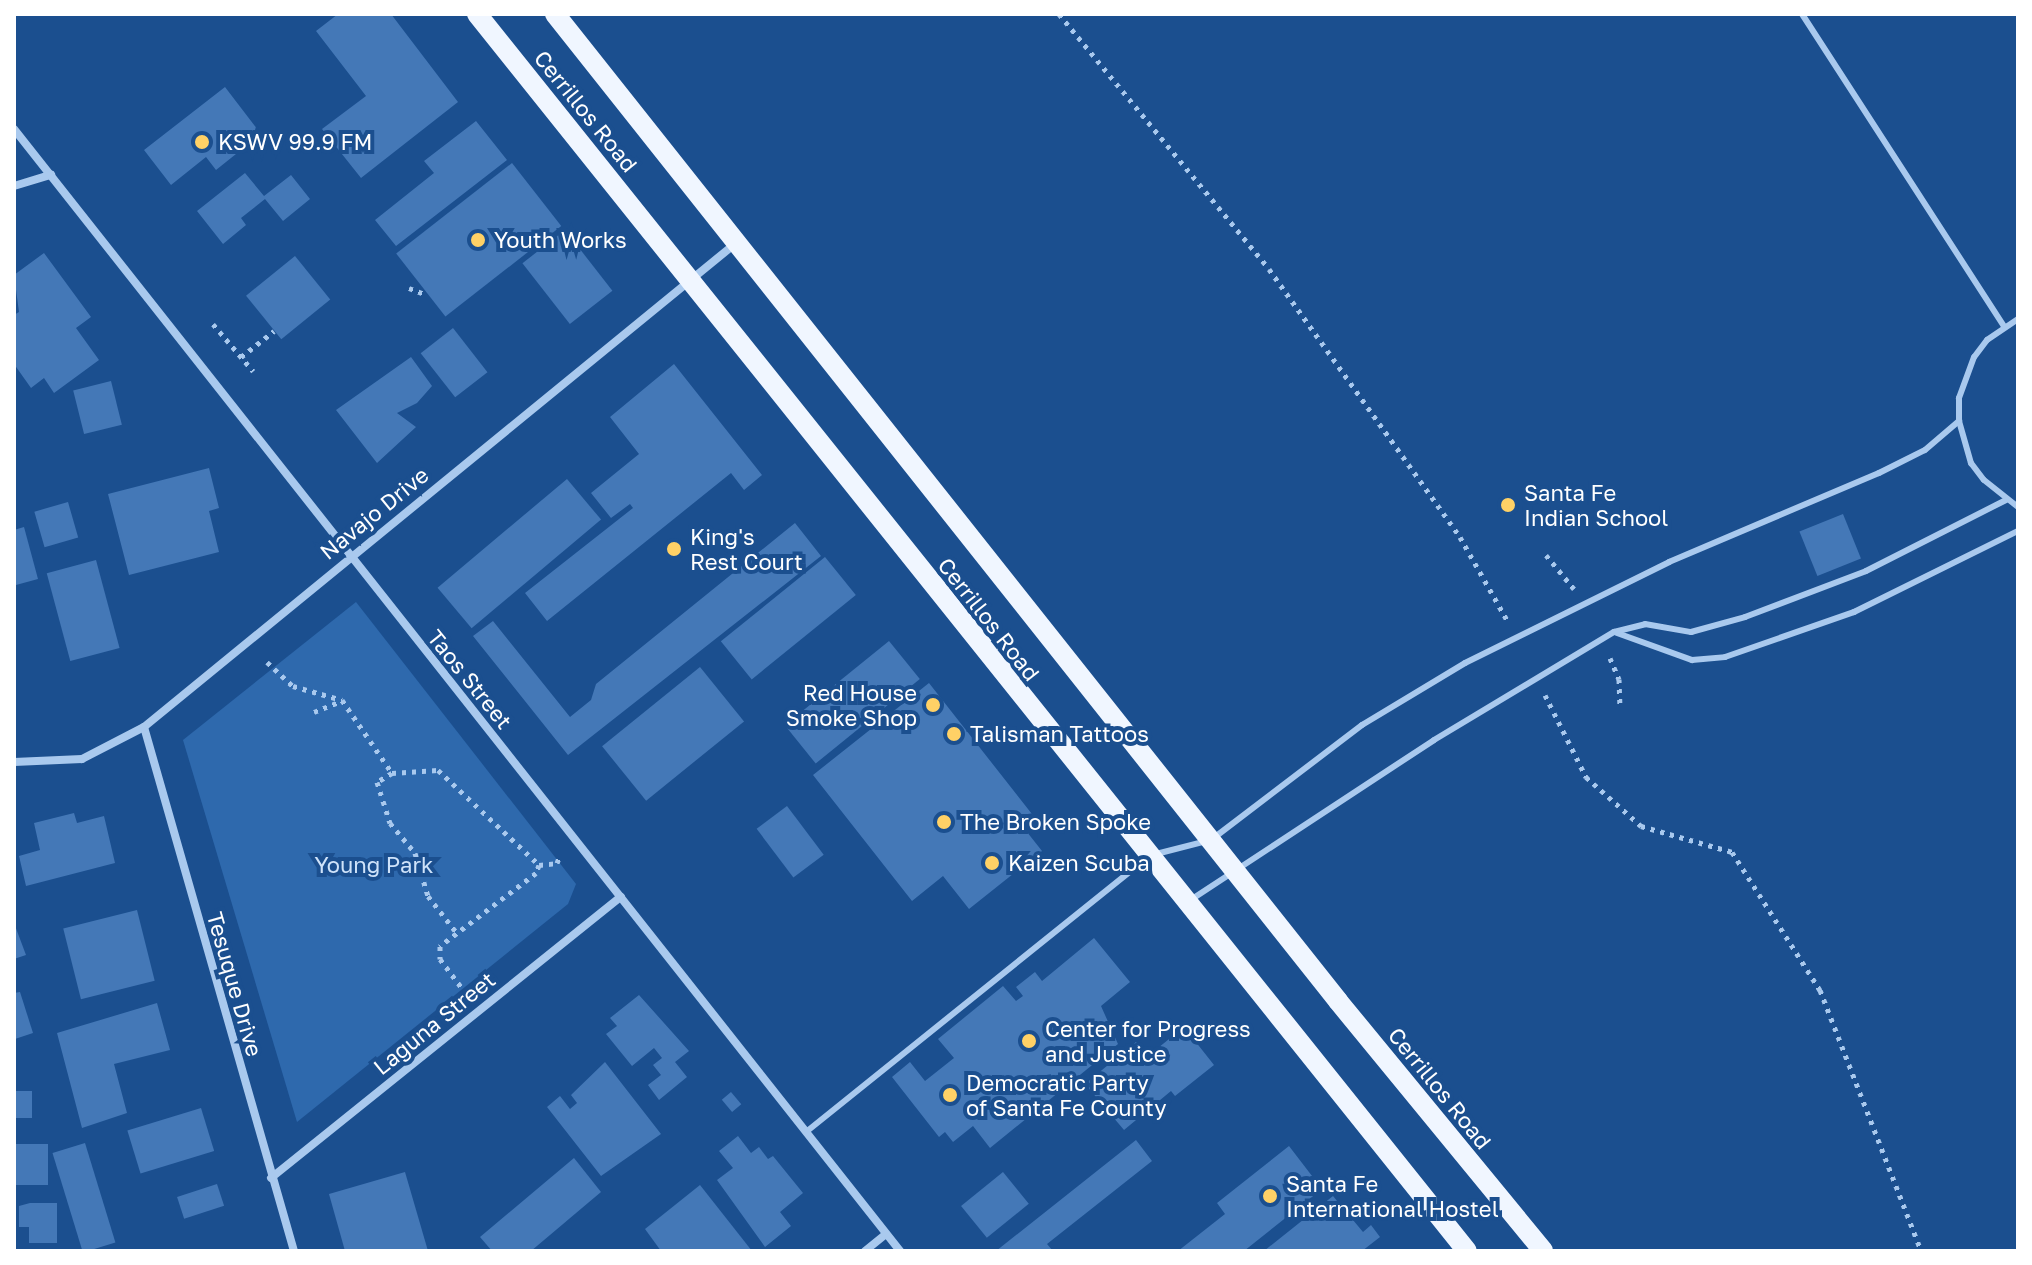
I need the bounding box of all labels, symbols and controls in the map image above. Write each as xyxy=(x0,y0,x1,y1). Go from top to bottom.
street label: Cerrillos Road xyxy=(529,45,643,177)
place label: KSWV 99.9 FM xyxy=(218,129,372,155)
marker: KSWV 99.9 FM xyxy=(193,133,211,151)
place label: Youth Works xyxy=(494,227,627,253)
marker: Youth Works xyxy=(469,231,487,249)
street label: Navajo Drive xyxy=(314,461,434,565)
place label: Santa Fe Indian School xyxy=(1524,479,1668,530)
marker: Santa Fe Indian School xyxy=(1499,496,1517,514)
place label: King's Rest Court xyxy=(690,523,803,574)
marker: King's Rest Court xyxy=(665,540,683,558)
street label: Cerrillos Road xyxy=(933,552,1045,686)
street label: Taos Street xyxy=(422,624,518,734)
place label: Red House Smoke Shop xyxy=(786,679,917,730)
marker: Red House Smoke Shop xyxy=(924,696,942,714)
place label: Talisman Tattoos xyxy=(970,721,1149,747)
marker: Talisman Tattoos xyxy=(945,725,963,743)
place label: The Broken Spoke xyxy=(960,809,1151,835)
marker: The Broken Spoke xyxy=(935,813,953,831)
place label: Kaizen Scuba xyxy=(1008,850,1150,876)
park label: Young Park xyxy=(314,852,434,878)
marker: Kaizen Scuba xyxy=(983,854,1001,872)
street label: Tesuque Drive xyxy=(202,909,268,1059)
street label: Laguna Street xyxy=(368,966,500,1080)
place label: Center for Progress and Justice xyxy=(1045,1015,1251,1066)
street label: Cerrillos Road xyxy=(1383,1022,1497,1154)
marker: Center for Progress and Justice xyxy=(1020,1032,1038,1050)
place label: Democratic Party of Santa Fe County xyxy=(966,1069,1167,1120)
marker: Democratic Party of Santa Fe County xyxy=(941,1086,959,1104)
place label: Santa Fe International Hostel xyxy=(1286,1170,1499,1222)
marker: Santa Fe International Hostel xyxy=(1261,1187,1279,1205)

